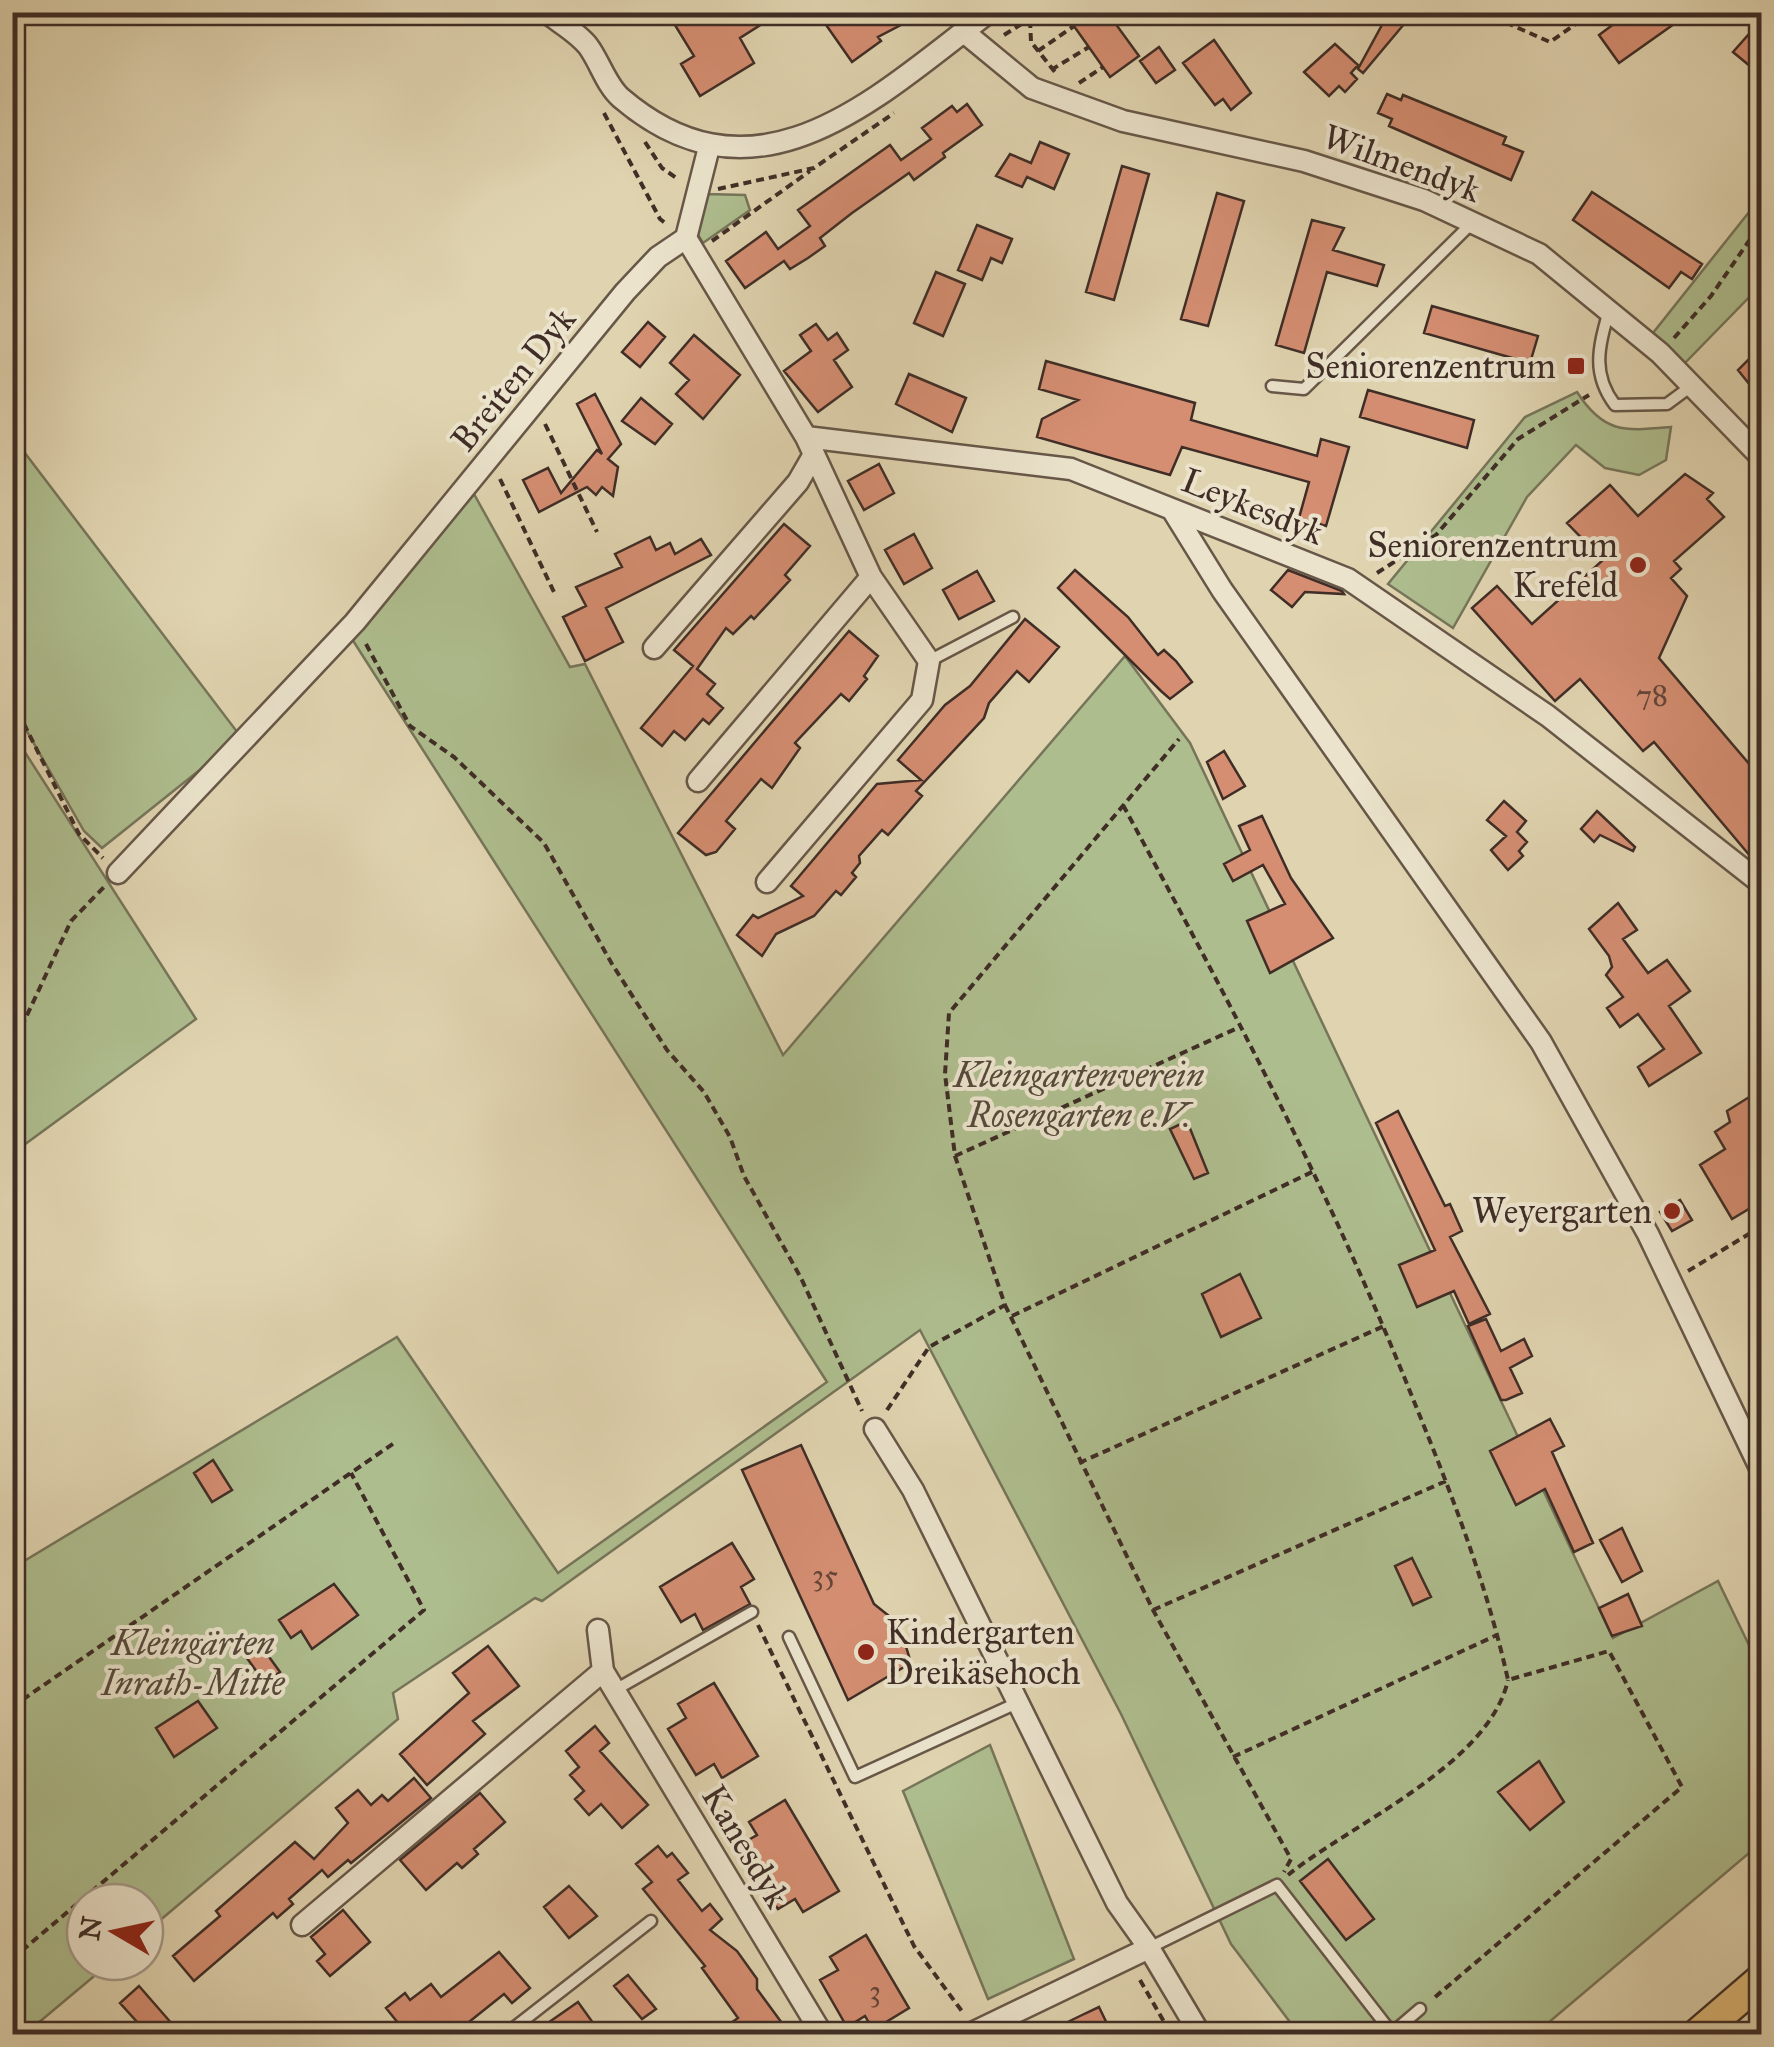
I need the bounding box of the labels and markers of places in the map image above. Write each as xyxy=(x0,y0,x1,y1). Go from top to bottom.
place label: Seniorenzentrum xyxy=(1305,345,1556,388)
marker: Seniorenzentrum xyxy=(1565,355,1587,377)
place label: Seniorenzentrum Krefeld xyxy=(1367,524,1618,607)
marker: Seniorenzentrum Krefeld xyxy=(1627,554,1649,576)
place label: Weyergarten xyxy=(1472,1190,1652,1233)
marker: Weyergarten xyxy=(1661,1200,1683,1222)
place label: Kindergarten Dreikäsehoch xyxy=(886,1611,1080,1694)
marker: Kindergarten Dreikäsehoch xyxy=(855,1641,877,1663)

